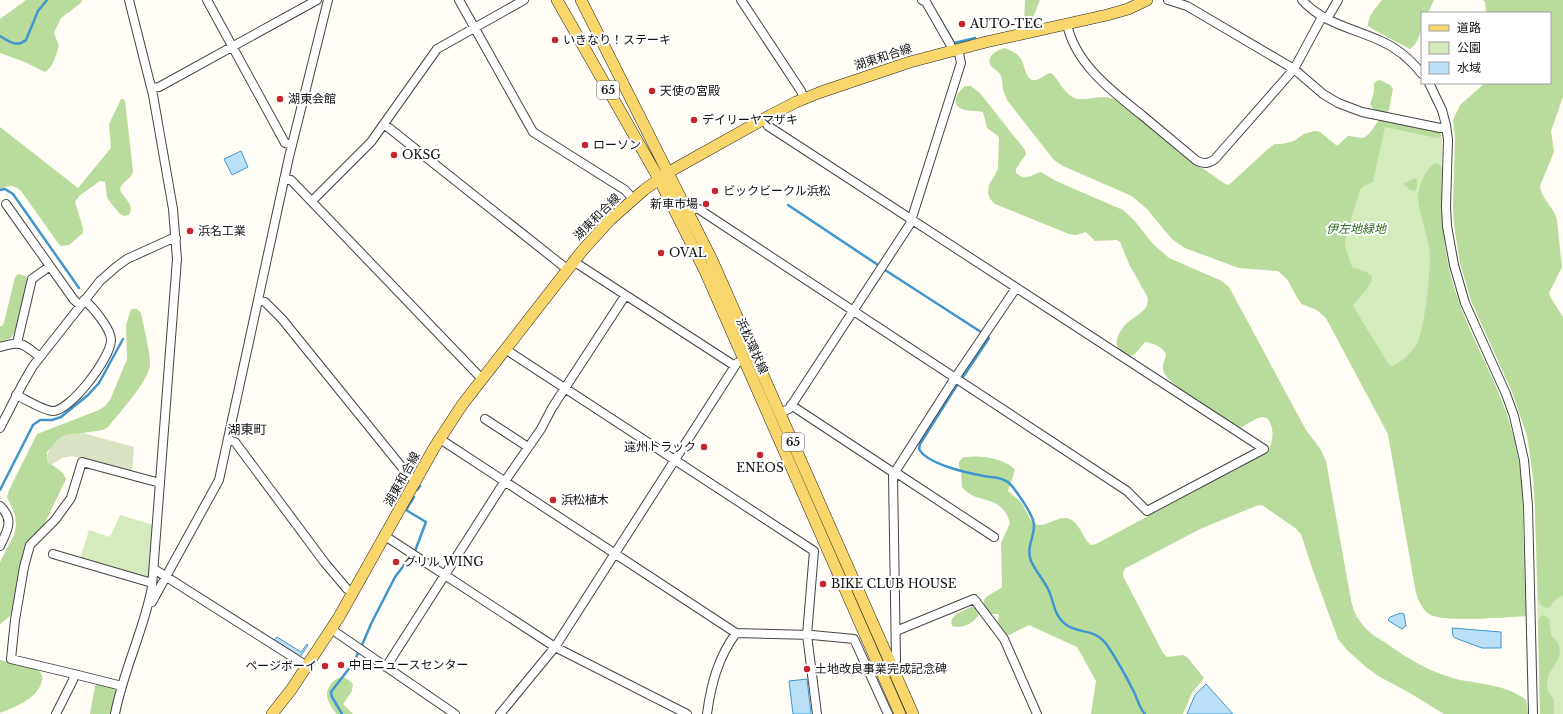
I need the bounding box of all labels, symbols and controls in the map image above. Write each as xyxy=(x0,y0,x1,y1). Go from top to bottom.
legend xyxy=(1421,12,1551,84)
place label: AUTO-TEC xyxy=(969,16,1043,31)
marker: AUTO-TEC xyxy=(957,19,967,29)
text: 道路 xyxy=(1457,20,1481,35)
place label: いきなり！ステーキ xyxy=(563,32,671,47)
marker: いきなり！ステーキ xyxy=(550,35,560,45)
street label: 湖東和合線 xyxy=(852,40,914,73)
text: 公園 xyxy=(1457,40,1481,55)
text: 水域 xyxy=(1457,60,1481,75)
road number: 65 xyxy=(597,81,619,99)
place label: 天使の宮殿 xyxy=(660,83,720,98)
marker: 天使の宮殿 xyxy=(647,86,657,96)
place label: 湖東会館 xyxy=(288,91,336,106)
marker: 湖東会館 xyxy=(275,94,285,104)
place label: デイリーヤマザキ xyxy=(702,112,798,127)
marker: デイリーヤマザキ xyxy=(689,115,699,125)
place label: ローソン xyxy=(593,137,641,152)
marker: ローソン xyxy=(580,140,590,150)
place label: OKSG xyxy=(402,147,441,162)
marker: OKSG xyxy=(389,150,399,160)
place label: ビックビークル浜松 xyxy=(723,183,831,198)
marker: ビックビークル浜松 xyxy=(710,186,720,196)
street label: 湖東和合線 xyxy=(570,190,623,243)
place label: 新車市場 xyxy=(650,196,698,211)
marker: 新車市場 xyxy=(701,199,711,209)
park label: 伊左地緑地 xyxy=(1326,221,1388,236)
place label: 浜名工業 xyxy=(198,223,246,238)
marker: 浜名工業 xyxy=(185,226,195,236)
place label: OVAL xyxy=(669,245,707,260)
marker: OVAL xyxy=(656,248,666,258)
street label: 浜松環状線 xyxy=(733,315,772,376)
district label: 湖東町 xyxy=(227,421,267,438)
road number: 65 xyxy=(782,433,804,451)
place label: 遠州トラック xyxy=(624,439,696,454)
marker: 遠州トラック xyxy=(699,442,709,452)
street label: 湖東和合線 xyxy=(380,449,423,509)
marker: ENEOS xyxy=(755,450,765,460)
place label: ENEOS xyxy=(736,460,784,475)
place label: 浜松植木 xyxy=(561,492,609,507)
marker: 浜松植木 xyxy=(548,495,558,505)
place label: グリル WING xyxy=(404,554,484,569)
marker: グリル WING xyxy=(391,557,401,567)
place label: BIKE CLUB HOUSE xyxy=(831,576,957,591)
marker: BIKE CLUB HOUSE xyxy=(818,579,828,589)
place label: 中日ニュースセンター xyxy=(349,657,468,672)
place label: ページボーイ xyxy=(245,658,317,673)
marker: 中日ニュースセンター xyxy=(336,660,346,670)
marker: ページボーイ xyxy=(320,661,330,671)
place label: 土地改良事業完成記念碑 xyxy=(815,661,947,676)
marker: 土地改良事業完成記念碑 xyxy=(802,664,812,674)

